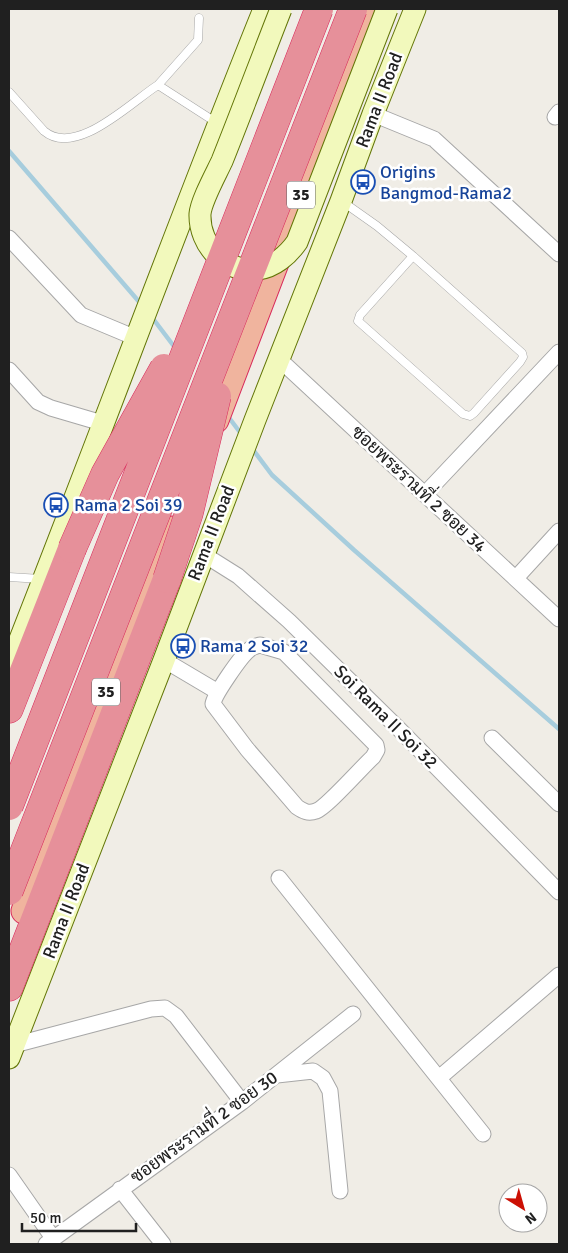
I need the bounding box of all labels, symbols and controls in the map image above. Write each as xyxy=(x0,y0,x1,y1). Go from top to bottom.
street label: Rama II Road xyxy=(351,49,407,151)
place label: Origins Bangmod-Rama2 xyxy=(380,161,512,204)
bus stop icon: Origins Bangmod-Rama2 xyxy=(350,169,376,195)
road number: 35 xyxy=(287,182,315,208)
street label: ซอยพระรามที่ 2 ซอย 34 xyxy=(347,417,495,557)
street label: Rama II Road xyxy=(183,482,239,584)
bus stop icon: Rama 2 Soi 39 xyxy=(43,492,69,518)
place label: Rama 2 Soi 39 xyxy=(74,494,183,516)
bus stop icon: Rama 2 Soi 32 xyxy=(170,633,196,659)
place label: Rama 2 Soi 32 xyxy=(200,635,309,657)
street label: Soi Rama II Soi 32 xyxy=(330,661,442,773)
road number: 35 xyxy=(92,679,120,706)
street label: Rama II Road xyxy=(38,860,94,962)
street label: ซอยพระรามที่ 2 ซอย 30 xyxy=(123,1062,282,1188)
north arrow xyxy=(498,1183,548,1233)
scale bar xyxy=(22,1200,136,1232)
text: N xyxy=(522,1208,540,1228)
text: 50 m xyxy=(30,1209,61,1227)

